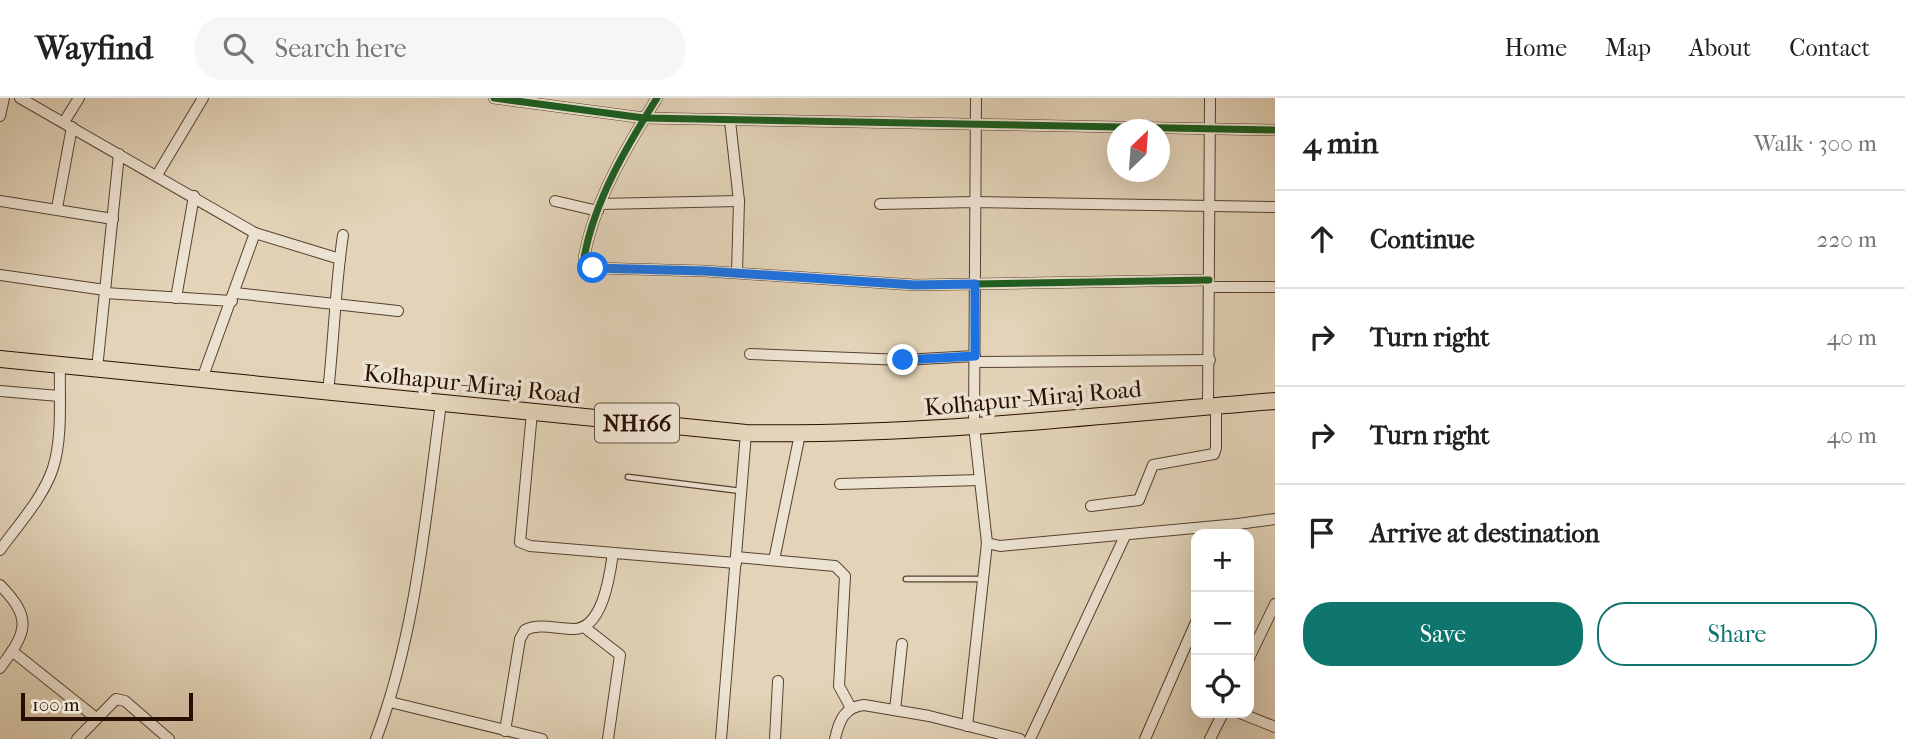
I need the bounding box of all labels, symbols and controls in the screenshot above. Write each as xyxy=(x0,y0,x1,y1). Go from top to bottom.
search box xyxy=(195,17,685,80)
text: Wayfind xyxy=(35,29,153,68)
icon: search xyxy=(219,29,257,67)
text: Search here xyxy=(275,33,407,64)
text: Home xyxy=(1505,34,1567,62)
text: Map xyxy=(1605,34,1651,62)
text: About xyxy=(1689,34,1751,62)
text: Contact xyxy=(1789,34,1870,62)
north arrow xyxy=(1107,119,1170,182)
text: 4 min xyxy=(1303,126,1378,161)
text: Walk · 300 m xyxy=(1754,130,1877,157)
icon: ahead xyxy=(1303,220,1341,258)
text: Continue xyxy=(1370,224,1475,255)
text: 220 m xyxy=(1817,226,1877,253)
route start xyxy=(577,252,608,283)
icon: right xyxy=(1303,318,1341,356)
text: Turn right xyxy=(1370,322,1490,353)
text: 40 m xyxy=(1827,324,1877,351)
route end xyxy=(887,344,918,375)
street label: Kolhapur-Miraj Road xyxy=(362,359,583,409)
street label: Kolhapur-Miraj Road xyxy=(923,374,1144,421)
road number: NH166 xyxy=(595,404,679,442)
icon: right xyxy=(1303,416,1341,454)
text: Turn right xyxy=(1370,420,1490,451)
text: 40 m xyxy=(1827,422,1877,449)
icon: arrive xyxy=(1303,514,1341,552)
text: Arrive at destination xyxy=(1370,518,1600,549)
map controls xyxy=(1191,529,1254,718)
button: + xyxy=(1191,529,1254,592)
button: − xyxy=(1191,592,1254,655)
button: Save xyxy=(1303,602,1583,666)
button: Share xyxy=(1597,602,1877,666)
button: locate xyxy=(1191,655,1254,718)
scale bar xyxy=(21,690,192,722)
text: 100 m xyxy=(32,694,80,716)

